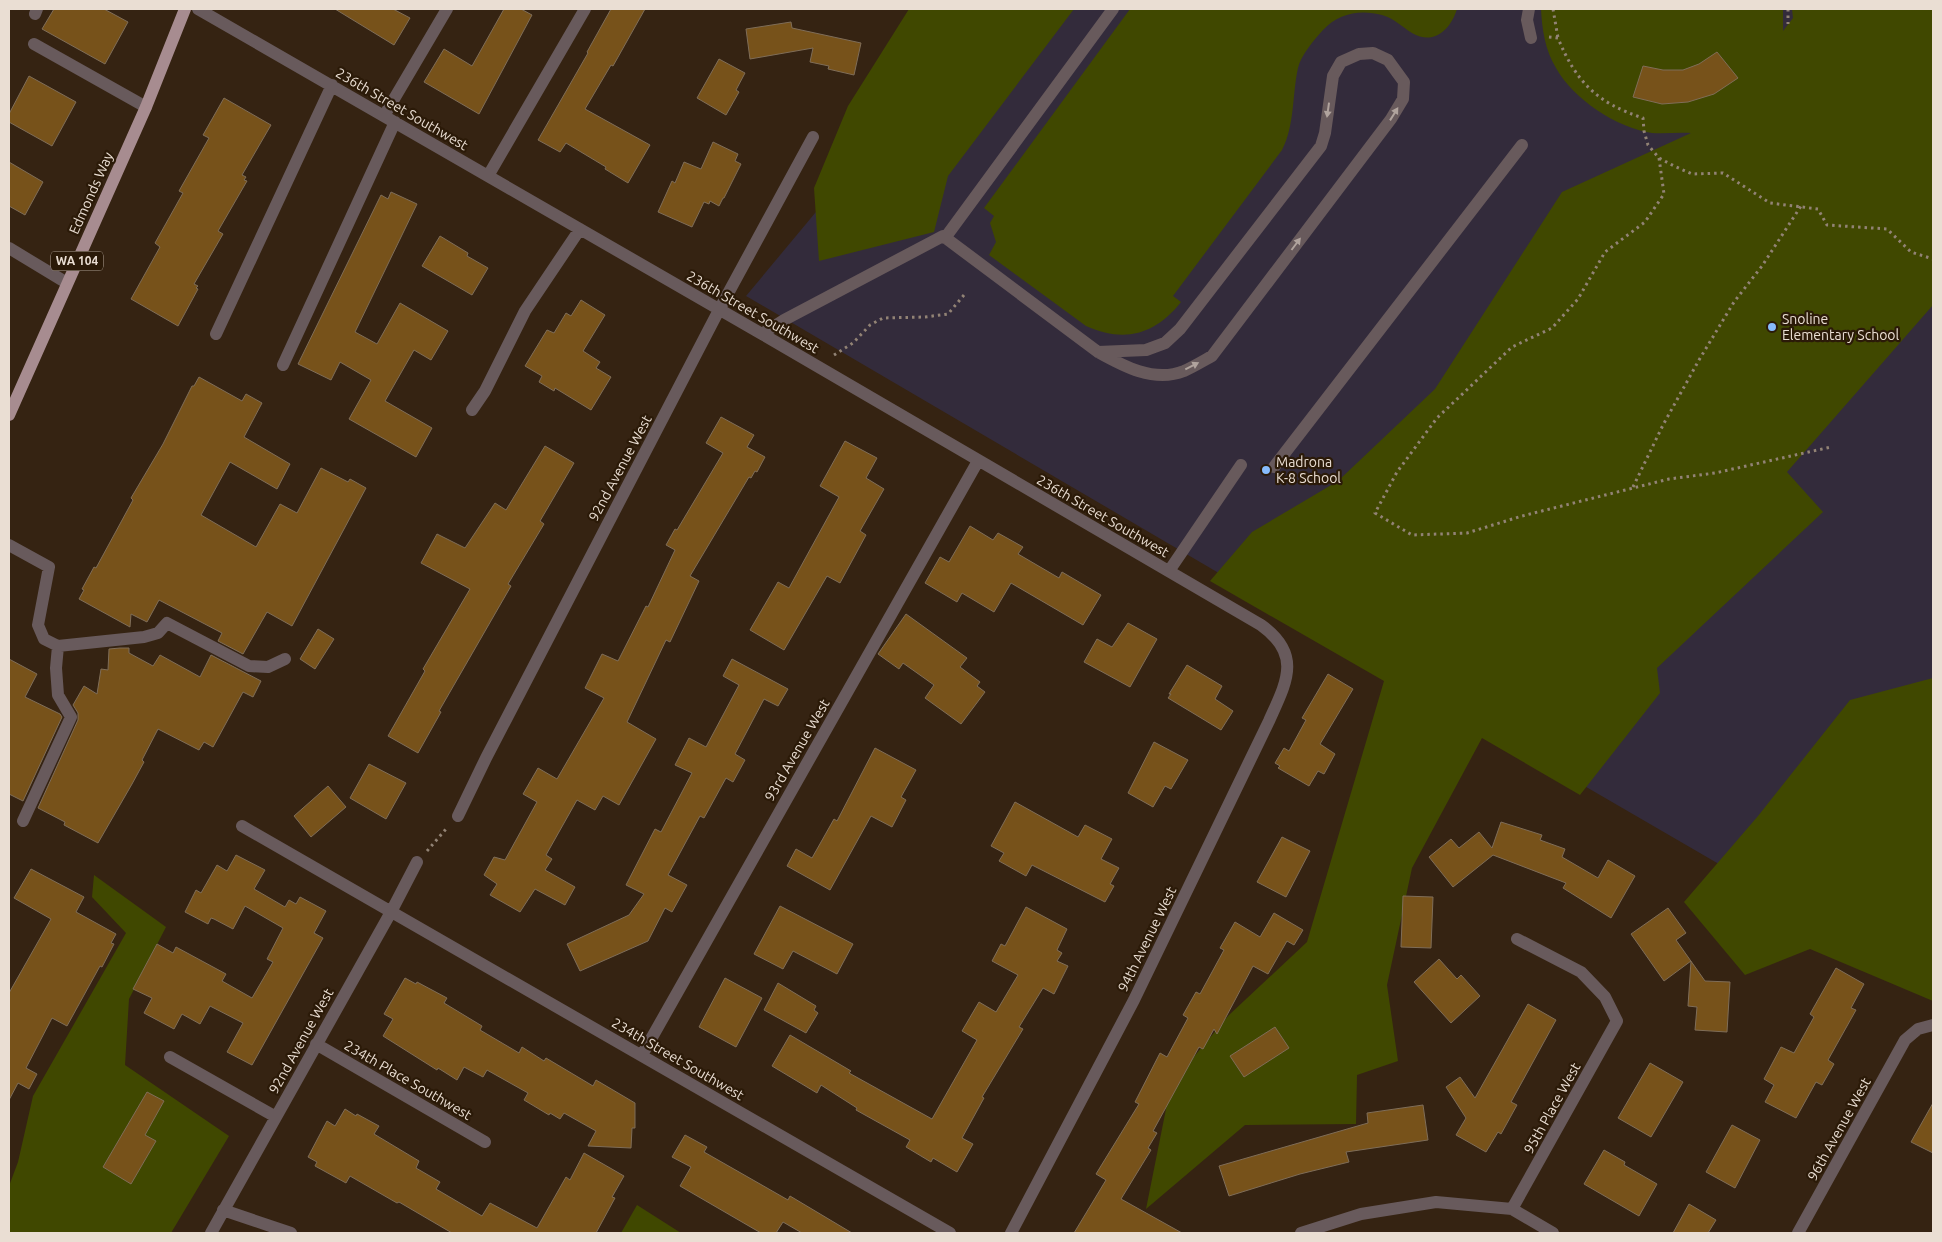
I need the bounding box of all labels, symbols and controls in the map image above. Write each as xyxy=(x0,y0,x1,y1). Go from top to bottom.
street label: 236th Street Southwest xyxy=(333,65,471,154)
one-way arrow xyxy=(1324,102,1332,118)
one-way arrow xyxy=(1389,108,1399,121)
street label: Edmonds Way xyxy=(66,149,116,237)
one-way arrow xyxy=(1291,238,1302,251)
road number: WA 104 xyxy=(51,252,103,270)
street label: 236th Street Southwest xyxy=(684,268,822,357)
place label: Snoline Elementary School xyxy=(1782,311,1900,343)
marker: Snoline Elementary School xyxy=(1766,321,1778,333)
one-way arrow xyxy=(1185,362,1199,370)
street label: 92nd Avenue West xyxy=(585,412,655,524)
place label: Madrona K-8 School xyxy=(1276,454,1341,486)
marker: Madrona K-8 School xyxy=(1260,464,1272,476)
street label: 236th Street Southwest xyxy=(1034,472,1172,561)
street label: 93rd Avenue West xyxy=(761,696,833,804)
street label: 94th Avenue West xyxy=(1115,883,1180,994)
street label: 92nd Avenue West xyxy=(265,985,337,1096)
street label: 234th Street Southwest xyxy=(609,1015,747,1104)
street label: 234th Place Southwest xyxy=(342,1037,475,1123)
street label: 95th Place West xyxy=(1520,1059,1584,1156)
street label: 96th Avenue West xyxy=(1804,1074,1874,1183)

